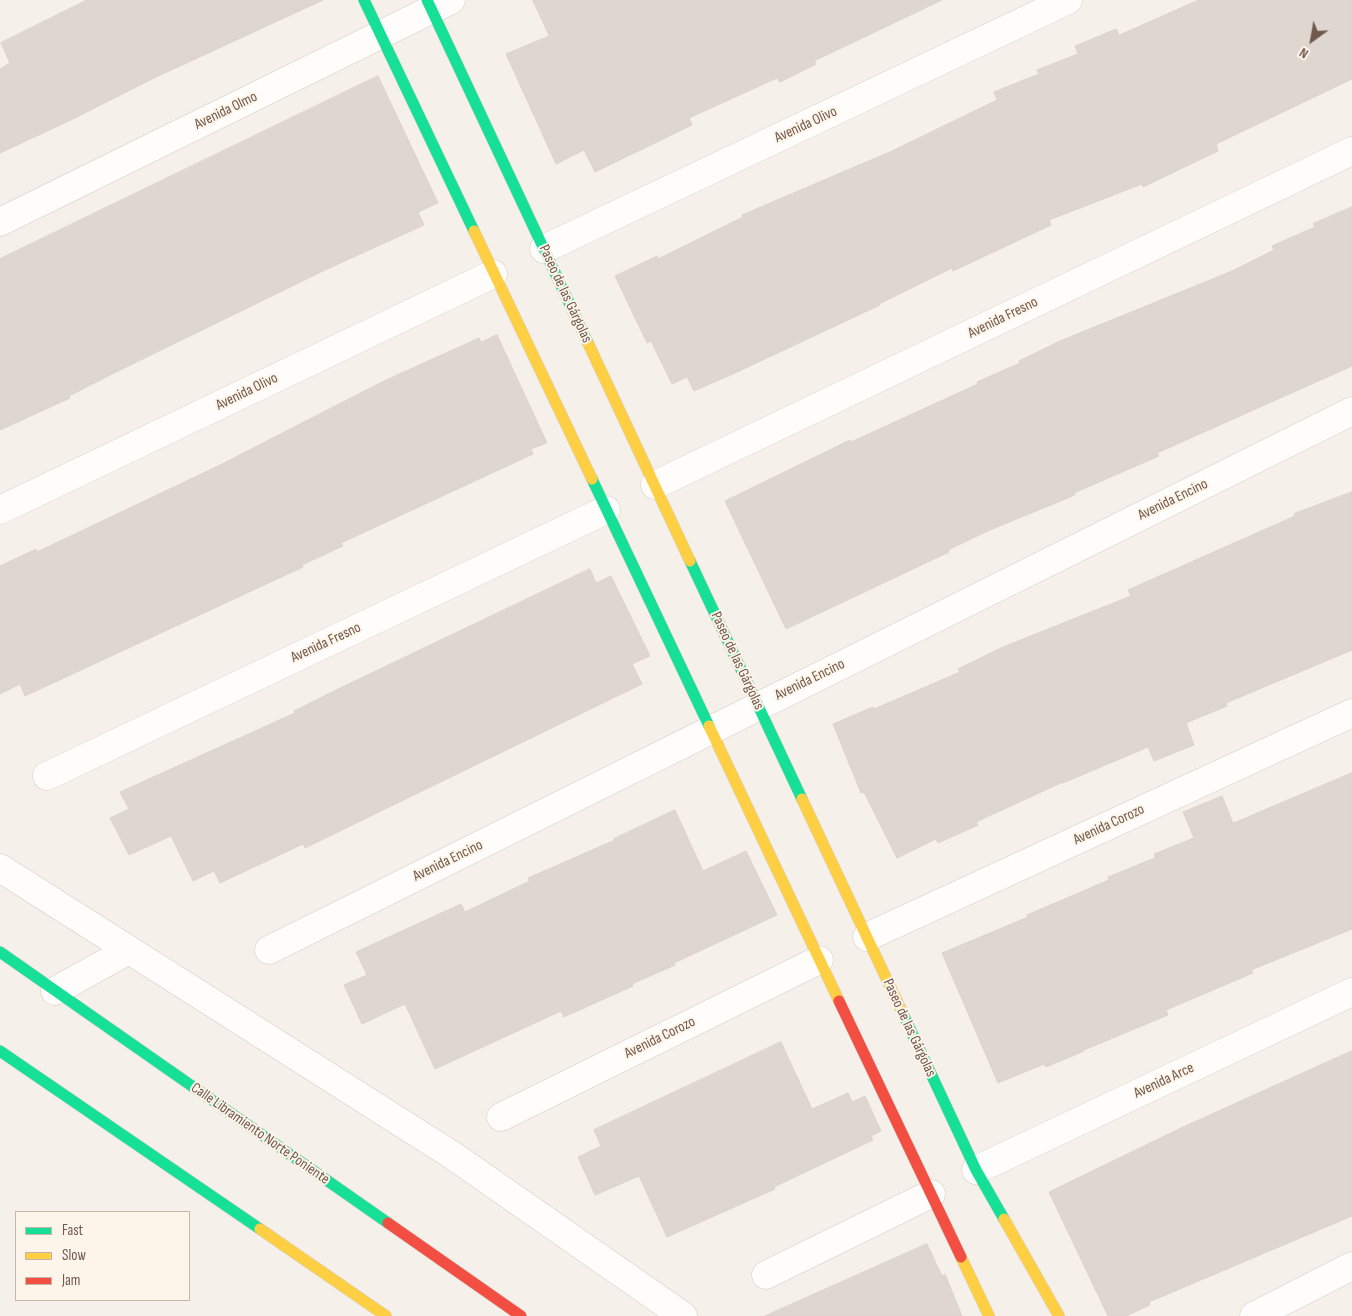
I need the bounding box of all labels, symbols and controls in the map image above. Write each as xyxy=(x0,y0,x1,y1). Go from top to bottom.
north arrow xyxy=(1287,15,1337,65)
text: N xyxy=(1296,44,1311,62)
street label: Avenida Olmo xyxy=(192,88,260,134)
street label: Avenida Olivo xyxy=(772,103,840,147)
street label: Paseo de las Gárgolas xyxy=(534,242,596,346)
street label: Avenida Fresno xyxy=(965,293,1041,343)
street label: Avenida Olivo xyxy=(213,369,281,415)
street label: Avenida Encino xyxy=(1135,475,1211,525)
street label: Paseo de las Gárgolas xyxy=(706,609,768,713)
street label: Avenida Fresno xyxy=(288,619,364,667)
street label: Avenida Encino xyxy=(772,655,848,705)
street label: Avenida Corozo xyxy=(1071,801,1147,849)
street label: Avenida Encino xyxy=(410,836,486,886)
street label: Paseo de las Gárgolas xyxy=(878,976,940,1080)
street label: Avenida Corozo xyxy=(622,1013,698,1063)
street label: Avenida Arce xyxy=(1131,1059,1197,1103)
street label: Calle Libramiento Norte Poniente xyxy=(187,1079,333,1189)
legend xyxy=(15,1211,190,1301)
text: Fast xyxy=(62,1221,83,1240)
text: Slow xyxy=(62,1246,86,1265)
text: Jam xyxy=(62,1271,80,1290)

